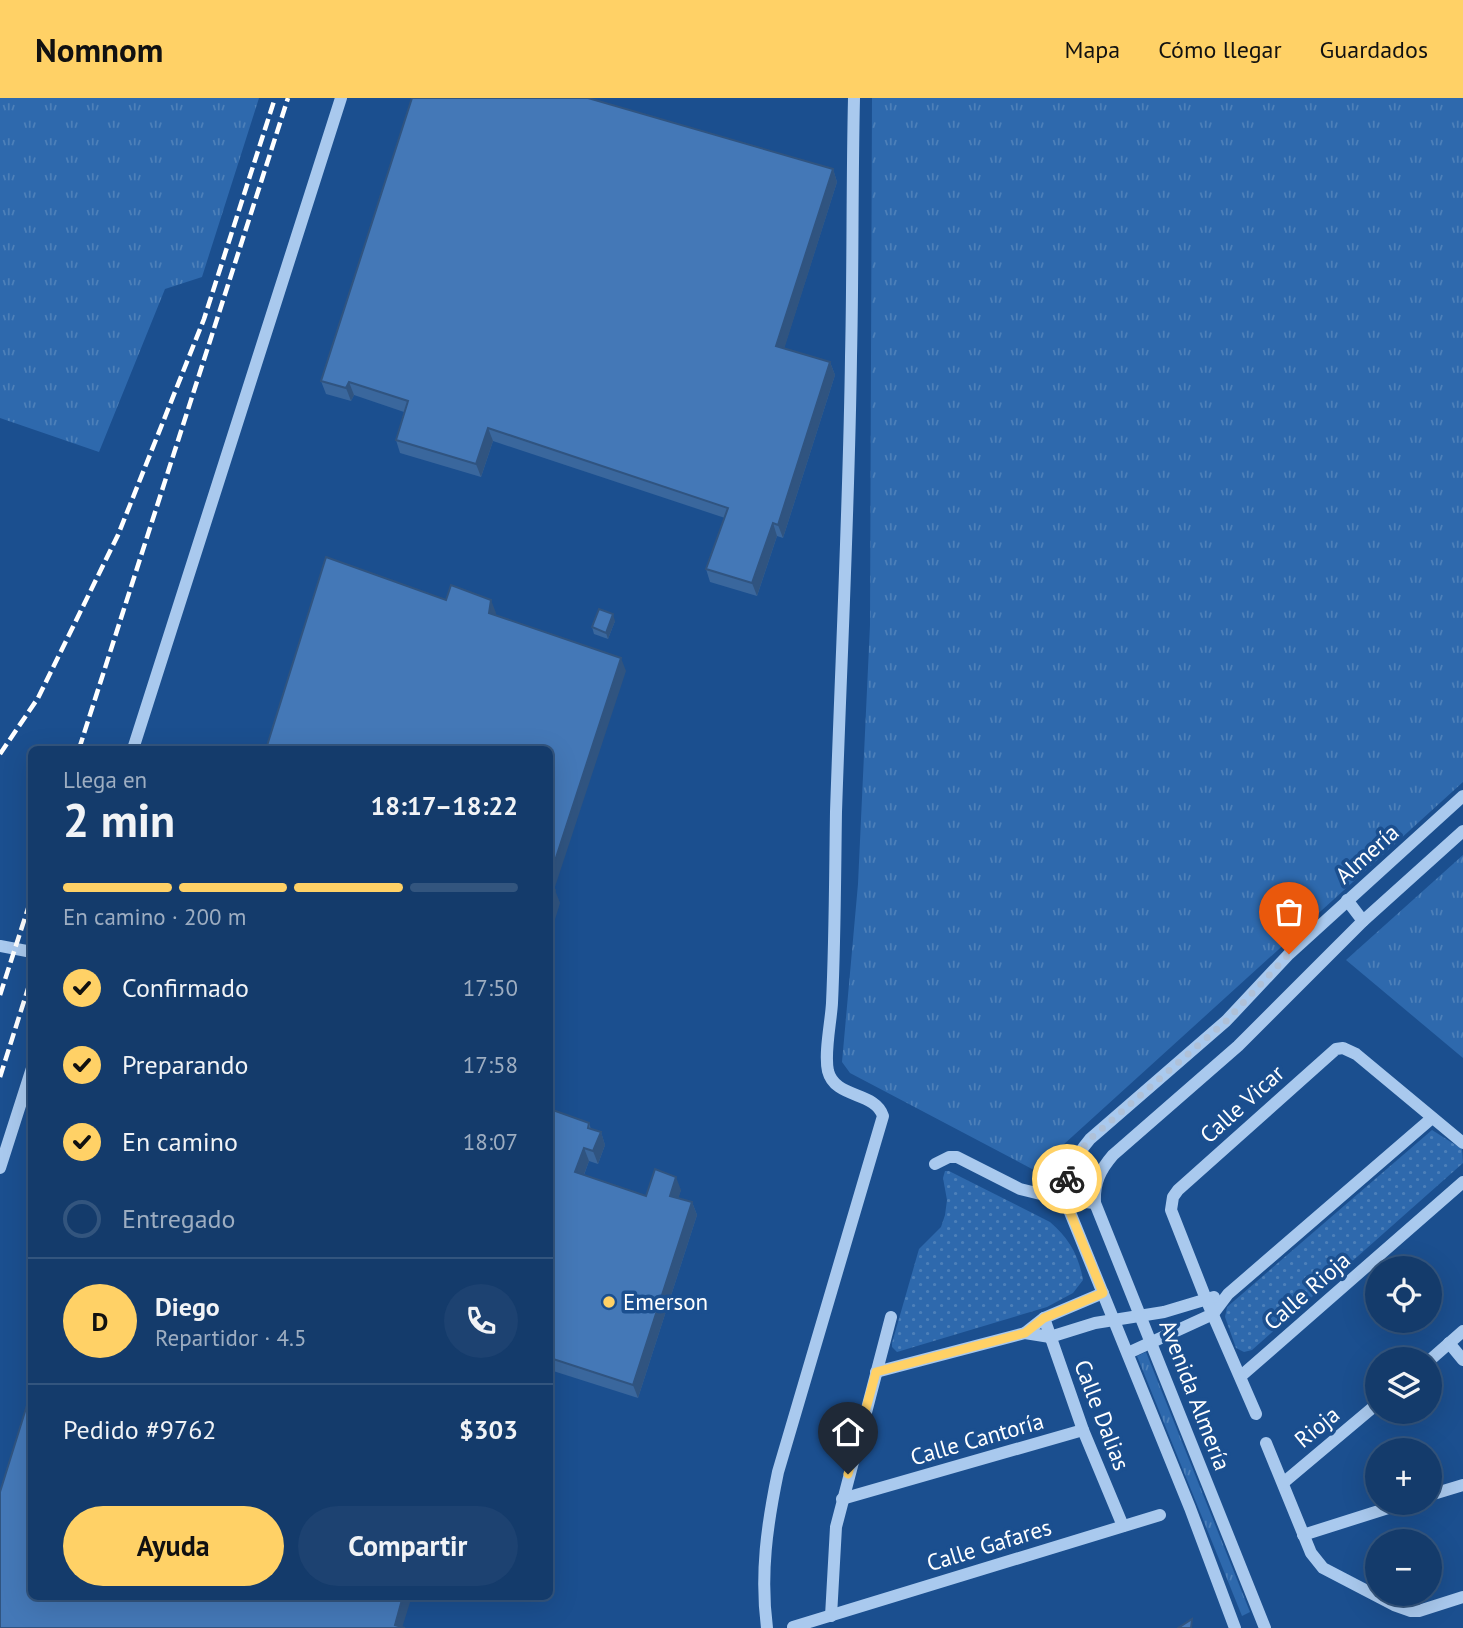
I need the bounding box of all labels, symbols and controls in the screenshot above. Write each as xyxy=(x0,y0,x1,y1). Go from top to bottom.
text: Nomnom xyxy=(35,28,163,71)
text: Mapa xyxy=(1064,34,1120,65)
text: Cómo llegar xyxy=(1158,34,1282,65)
text: Guardados xyxy=(1320,34,1428,65)
text: Llega en xyxy=(63,765,147,794)
text: 18:17–18:22 xyxy=(371,789,518,822)
text: 2 min xyxy=(63,790,175,850)
street label: Almería xyxy=(1329,817,1405,890)
pin xyxy=(1259,882,1319,954)
icon: bag xyxy=(1270,893,1308,931)
text: En camino · 200 m xyxy=(63,902,246,931)
icon: check xyxy=(63,969,101,1007)
text: Confirmado xyxy=(122,971,249,1004)
text: 17:50 xyxy=(463,973,518,1002)
icon: check xyxy=(63,1046,101,1084)
text: Preparando xyxy=(122,1048,249,1081)
text: 17:58 xyxy=(463,1050,518,1079)
street label: Calle Vicar xyxy=(1193,1058,1290,1149)
icon: check xyxy=(63,1123,101,1161)
text: En camino xyxy=(122,1125,238,1158)
text: 18:07 xyxy=(463,1127,518,1156)
courier xyxy=(1032,1144,1102,1214)
icon: bike xyxy=(1048,1160,1086,1198)
text: Entregado xyxy=(122,1202,236,1235)
street label: Calle Rioja xyxy=(1257,1245,1356,1336)
map controls xyxy=(1365,1256,1442,1606)
button: locate xyxy=(1365,1256,1442,1333)
button: phone xyxy=(444,1284,518,1358)
place label: Emerson xyxy=(623,1287,708,1316)
text: Diego xyxy=(155,1290,220,1323)
marker: Emerson xyxy=(601,1294,617,1310)
text: D xyxy=(92,1305,108,1338)
street label: Avenida Almería xyxy=(1153,1315,1237,1474)
text: Repartidor · 4.5 xyxy=(155,1323,307,1352)
button: layers xyxy=(1365,1347,1442,1424)
street label: Calle Dalias xyxy=(1068,1356,1137,1474)
street label: Rioja xyxy=(1288,1400,1345,1454)
pin xyxy=(818,1402,878,1474)
street label: Calle Cantoría xyxy=(907,1406,1047,1471)
text: Pedido #9762 xyxy=(63,1413,216,1446)
text: $303 xyxy=(459,1413,518,1446)
icon: home xyxy=(829,1413,867,1451)
button: + xyxy=(1365,1438,1442,1515)
button: Ayuda xyxy=(63,1506,284,1586)
button: Compartir xyxy=(298,1506,518,1586)
street label: Calle Gafares xyxy=(923,1512,1055,1577)
button: − xyxy=(1365,1529,1442,1606)

